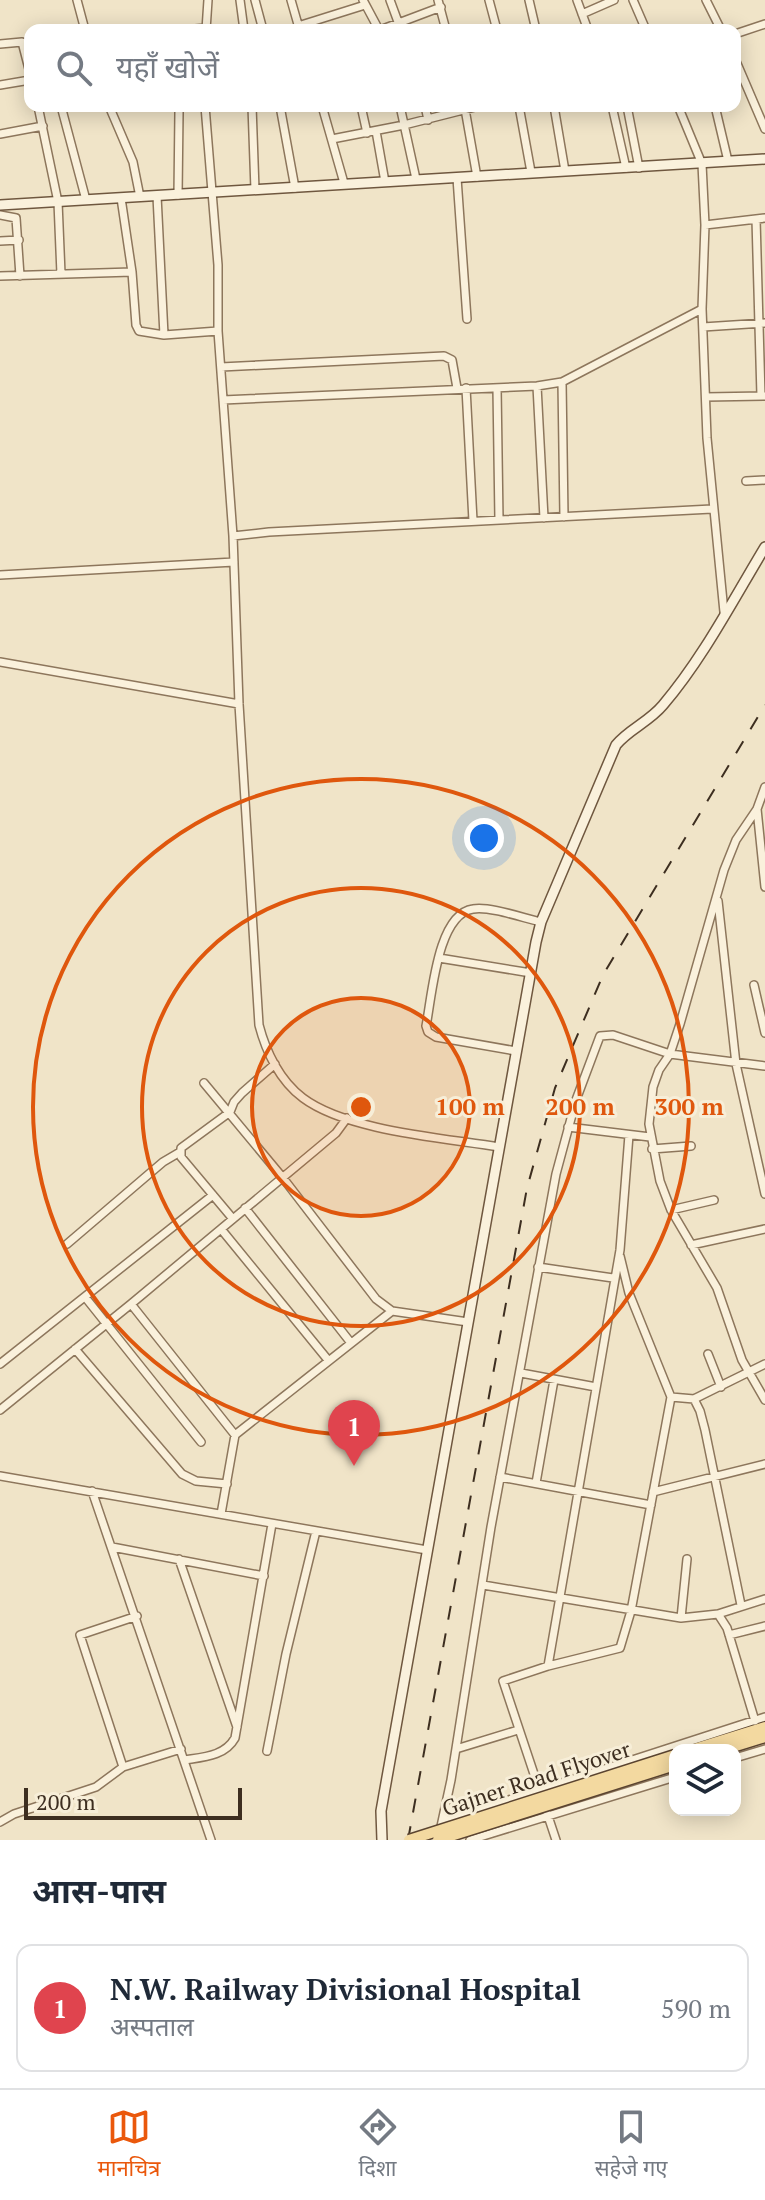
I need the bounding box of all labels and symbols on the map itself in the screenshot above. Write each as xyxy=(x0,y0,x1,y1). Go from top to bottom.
your location xyxy=(464,818,504,858)
text: 100 m xyxy=(435,1090,505,1122)
text: 200 m xyxy=(545,1090,615,1122)
text: 300 m xyxy=(654,1090,724,1122)
centre of rings xyxy=(347,1093,375,1121)
pin: 1 xyxy=(328,1400,380,1466)
street label: Gajner Road Flyover xyxy=(438,1734,634,1822)
scale bar xyxy=(24,1784,242,1820)

